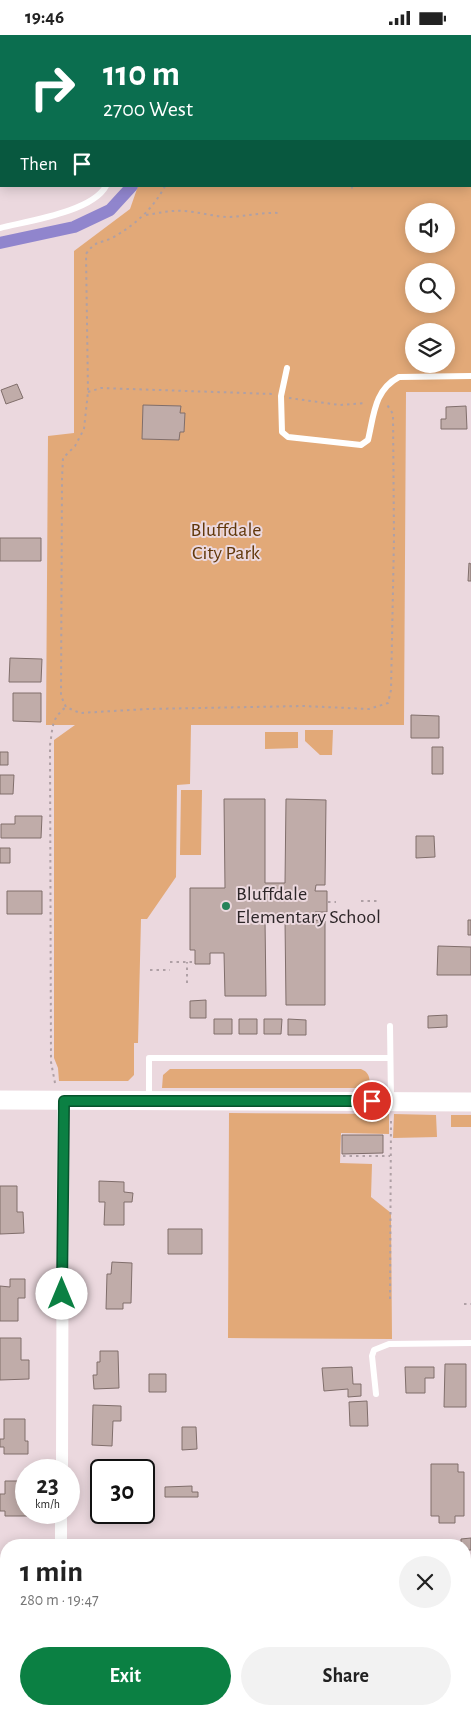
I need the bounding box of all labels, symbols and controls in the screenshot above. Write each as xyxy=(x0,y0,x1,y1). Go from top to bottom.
text: 19:46 xyxy=(25,8,64,27)
icon: right xyxy=(20,55,85,120)
text: 110 m xyxy=(103,57,180,92)
text: 2700 West xyxy=(103,98,193,120)
icon: arrive xyxy=(68,150,96,178)
text: Then xyxy=(20,155,58,174)
map controls xyxy=(405,203,455,373)
button: sound xyxy=(405,203,455,253)
button: search xyxy=(405,263,455,313)
button: layers xyxy=(405,323,455,373)
park label: Bluffdale City Park xyxy=(190,520,262,563)
place label: Bluffdale Elementary School xyxy=(236,884,381,927)
marker: Bluffdale Elementary School xyxy=(220,900,232,912)
pin xyxy=(351,1080,393,1122)
icon: arrive xyxy=(358,1087,386,1115)
position arrow xyxy=(35,1267,87,1319)
speed limit sign: 30 xyxy=(90,1459,155,1524)
text: 23 xyxy=(36,1473,59,1498)
text: km/h xyxy=(35,1498,60,1510)
button: close xyxy=(399,1556,451,1608)
text: 1 min xyxy=(20,1557,83,1587)
text: 280 m · 19:47 xyxy=(20,1592,99,1608)
button: Exit xyxy=(20,1647,231,1705)
button: Share xyxy=(241,1647,451,1705)

